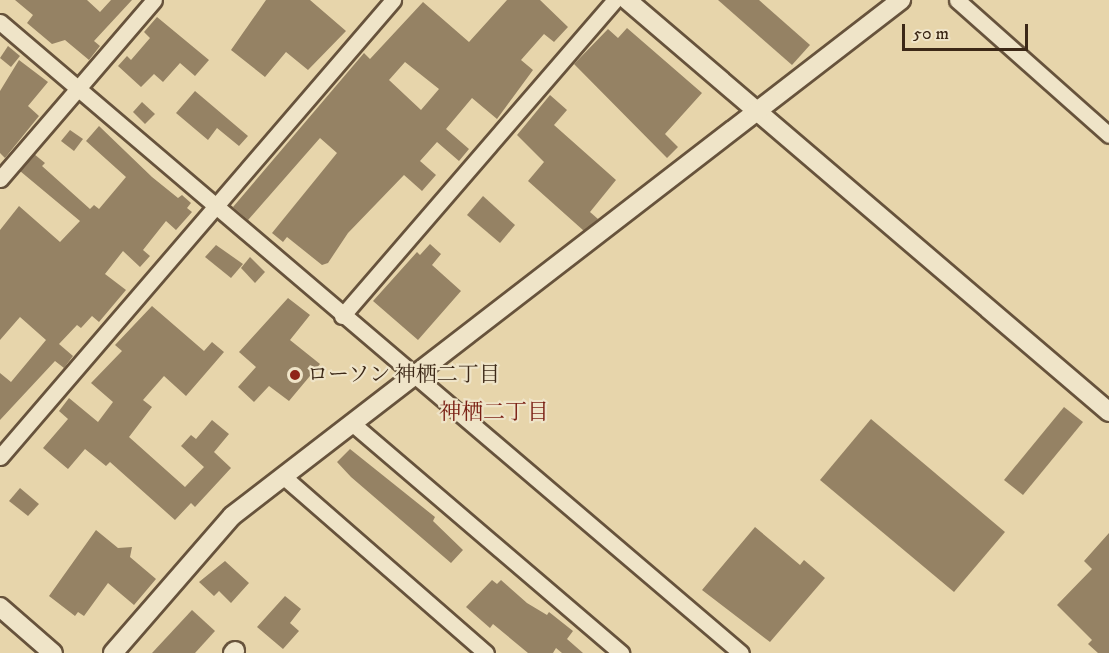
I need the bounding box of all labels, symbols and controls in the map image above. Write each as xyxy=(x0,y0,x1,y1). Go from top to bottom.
scale bar xyxy=(905,12,1031,50)
text: 50 m xyxy=(913,23,949,45)
place label: ローソン 神栖二丁目 xyxy=(307,362,501,388)
marker: ローソン 神栖二丁目 xyxy=(288,368,302,382)
district label: 神栖二丁目 xyxy=(439,400,549,426)

